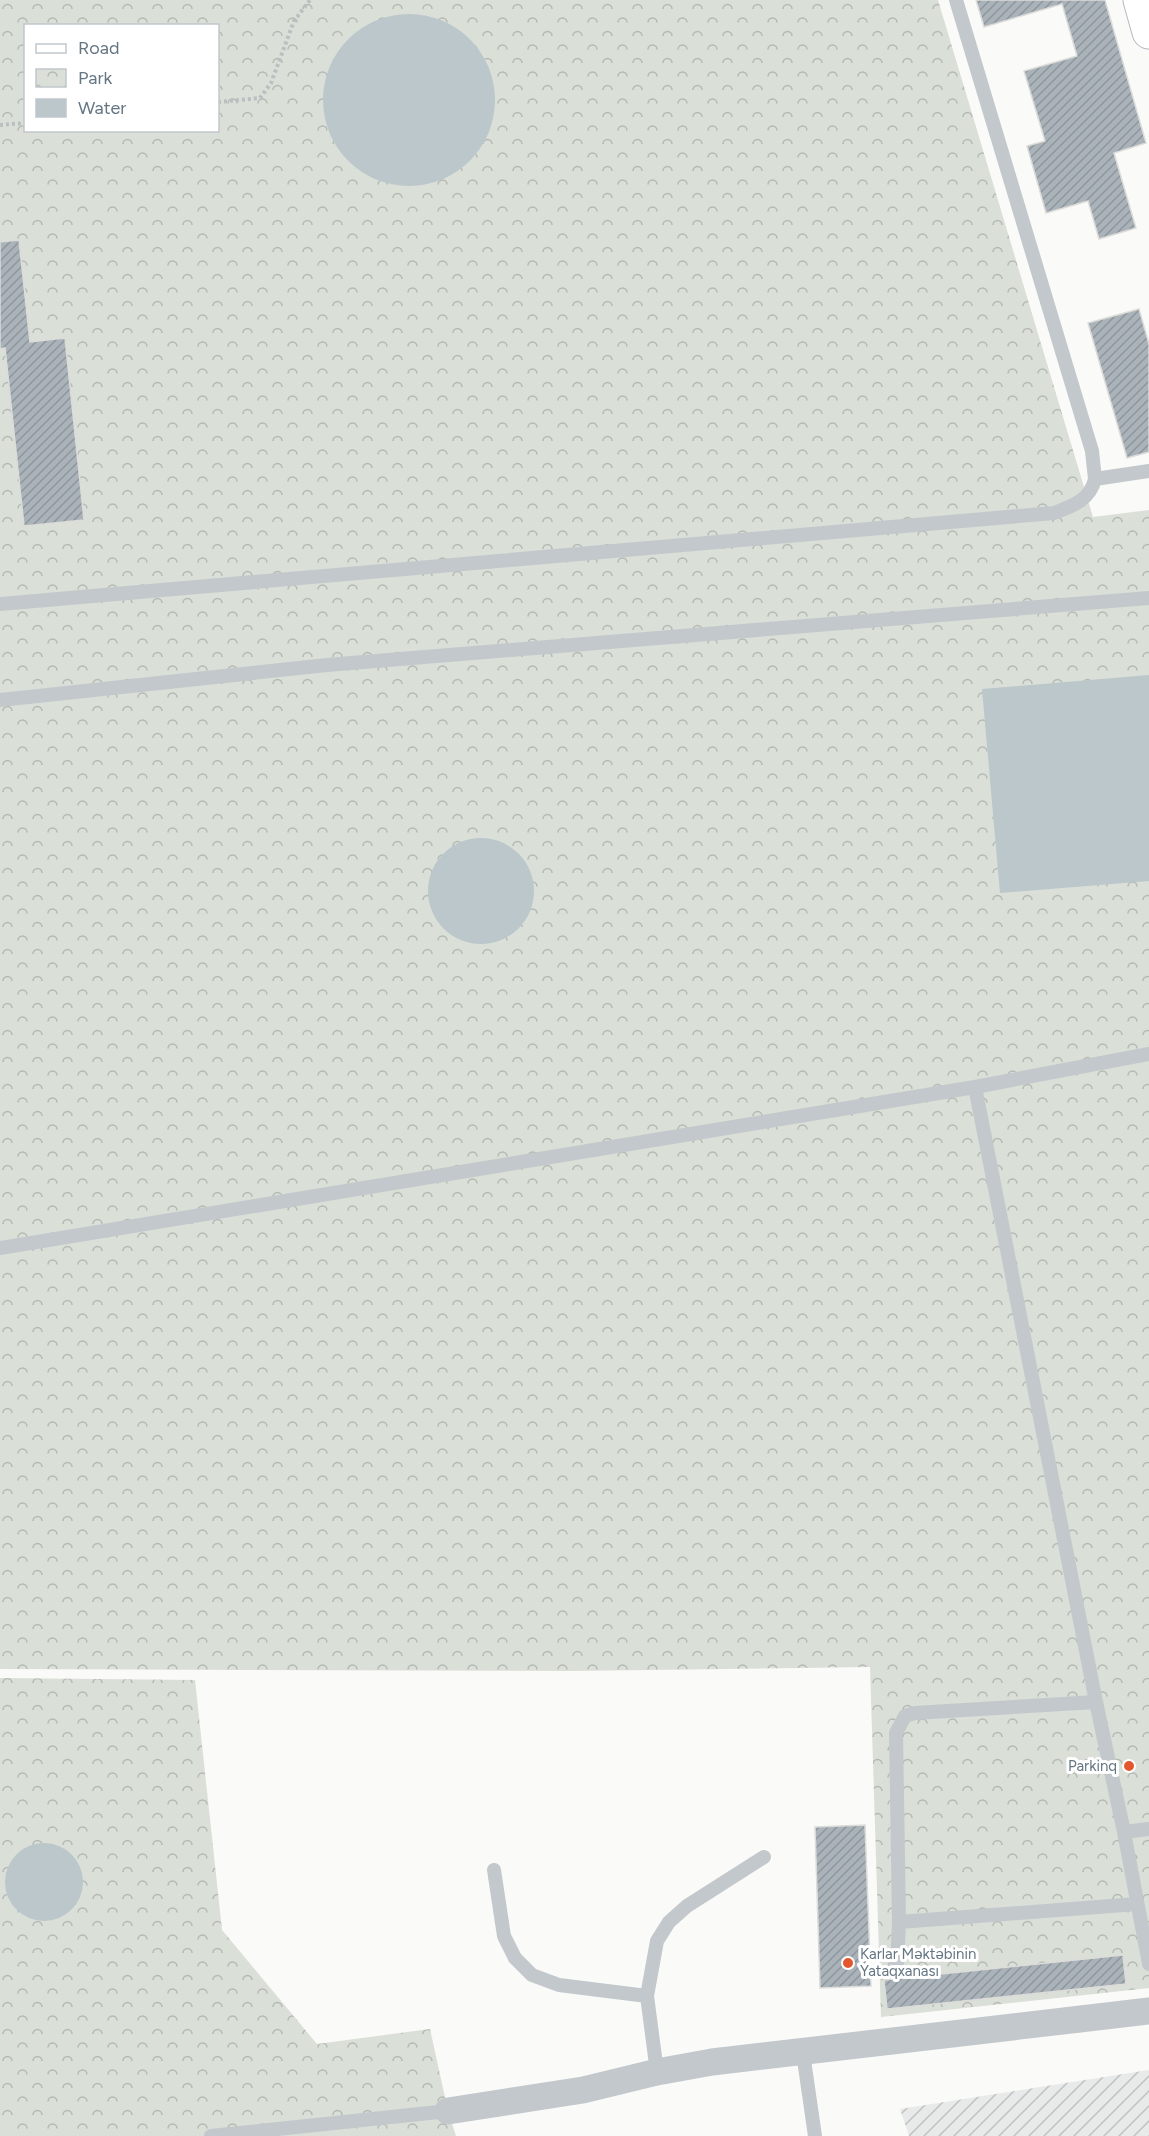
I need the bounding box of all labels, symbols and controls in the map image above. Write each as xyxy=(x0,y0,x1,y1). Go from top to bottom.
legend xyxy=(24,24,219,132)
text: Road xyxy=(78,37,119,59)
text: Park xyxy=(78,67,113,89)
text: Water xyxy=(78,97,126,119)
place label: Parkinq xyxy=(1068,1757,1117,1775)
marker: Parkinq xyxy=(1122,1759,1136,1773)
place label: Karlar Məktəbinin Yataqxanası xyxy=(860,1945,976,1980)
marker: Karlar Məktəbinin Yataqxanası xyxy=(841,1956,855,1970)

